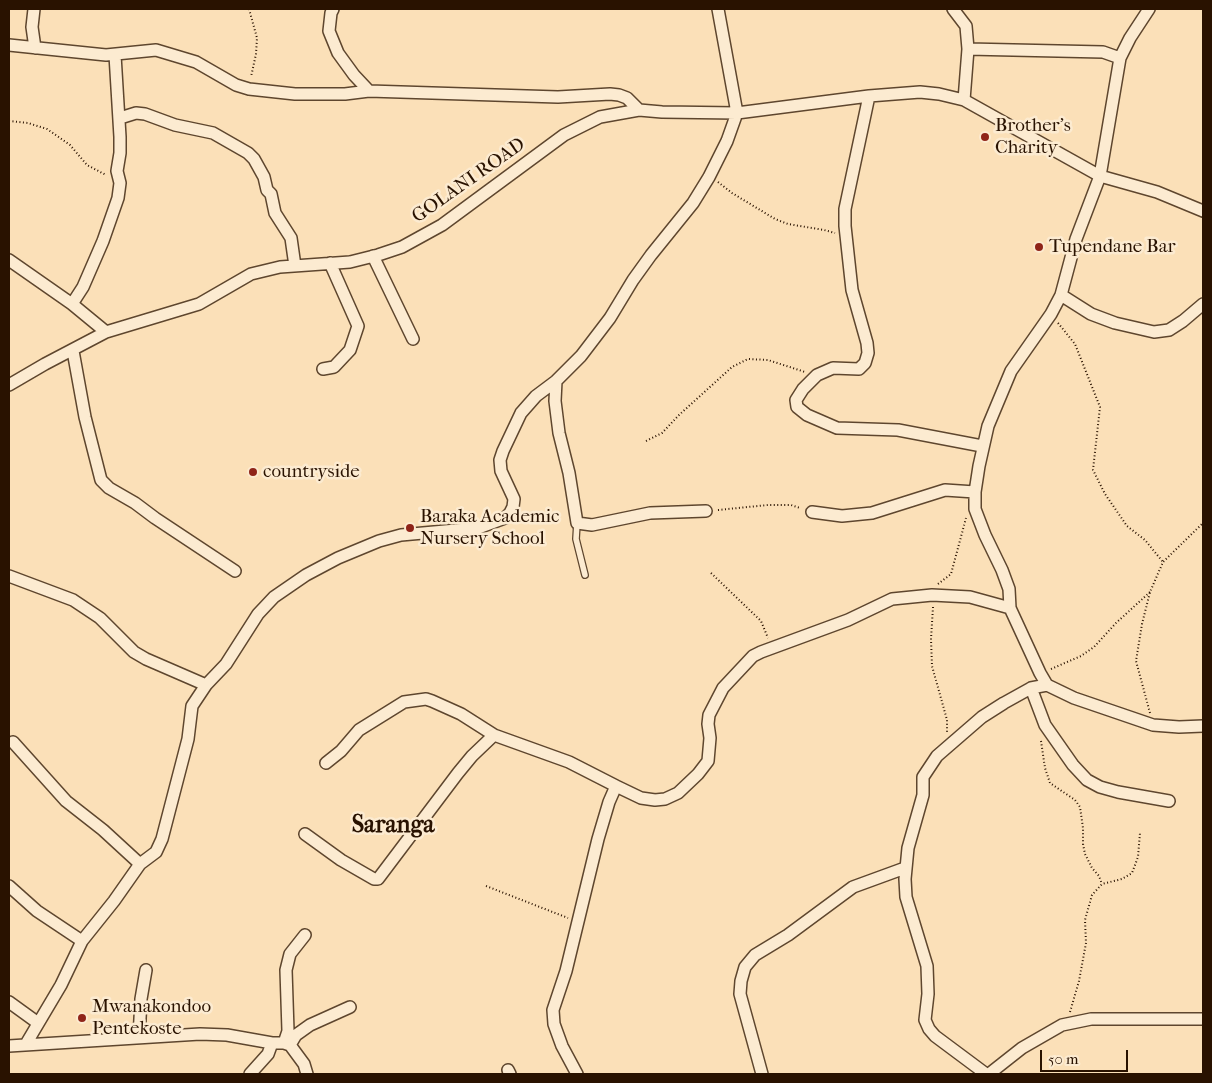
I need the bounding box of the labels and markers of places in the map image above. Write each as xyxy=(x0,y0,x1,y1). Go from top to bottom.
place label: Brother's Charity xyxy=(995,115,1071,159)
marker: Brother's Charity xyxy=(979,131,991,143)
place label: Tupendane Bar xyxy=(1049,236,1176,258)
marker: Tupendane Bar xyxy=(1033,241,1045,253)
place label: countryside xyxy=(263,461,360,483)
marker: countryside xyxy=(247,466,259,478)
place label: Baraka Academic Nursery School xyxy=(420,506,559,550)
marker: Baraka Academic Nursery School xyxy=(404,522,416,534)
place label: Mwanakondoo Pentekoste xyxy=(92,996,211,1040)
marker: Mwanakondoo Pentekoste xyxy=(76,1012,88,1024)

